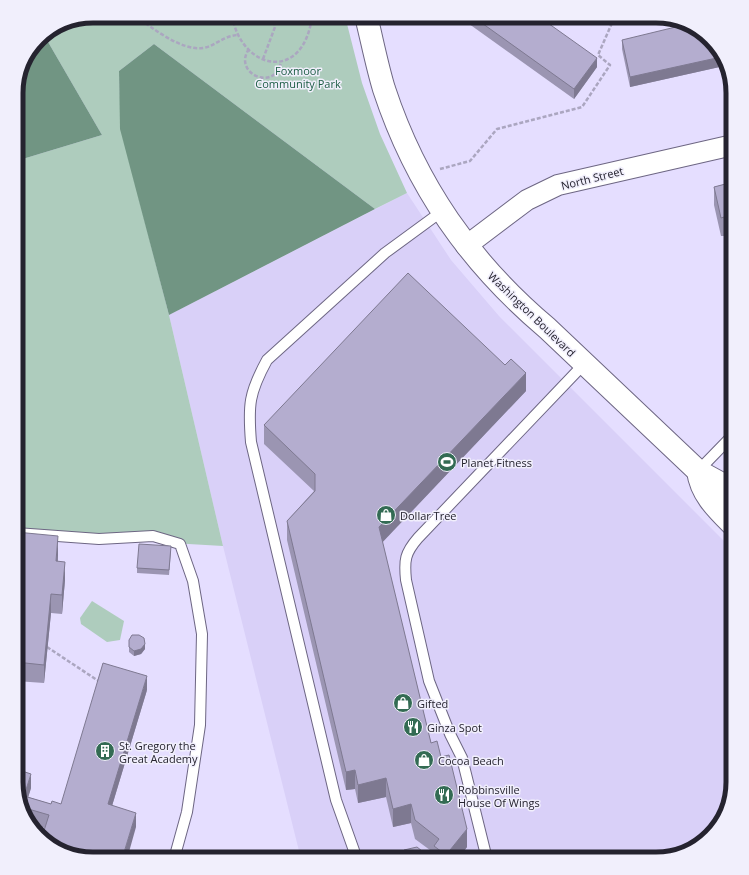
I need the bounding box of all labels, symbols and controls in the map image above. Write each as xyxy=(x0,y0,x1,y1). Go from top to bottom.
park label: Foxmoor Community Park xyxy=(255,63,341,91)
street label: North Street xyxy=(559,163,625,193)
street label: Washington Boulevard xyxy=(485,268,579,360)
sports icon: Planet Fitness xyxy=(436,451,458,473)
place label: Planet Fitness xyxy=(461,455,532,470)
shop icon: Dollar Tree xyxy=(375,504,397,526)
place label: Dollar Tree xyxy=(400,508,457,523)
shop icon: Gifted xyxy=(392,692,414,714)
place label: Gifted xyxy=(417,696,448,711)
restaurant icon: Ginza Spot xyxy=(402,716,424,738)
place label: Ginza Spot xyxy=(427,720,482,735)
place label: St. Gregory the Great Academy xyxy=(119,738,198,766)
building icon: St. Gregory the Great Academy xyxy=(94,740,116,762)
shop icon: Cocoa Beach xyxy=(413,749,435,771)
place label: Cocoa Beach xyxy=(438,753,504,768)
place label: Robbinsville House Of Wings xyxy=(458,782,540,810)
restaurant icon: Robbinsville House Of Wings xyxy=(433,784,455,806)

